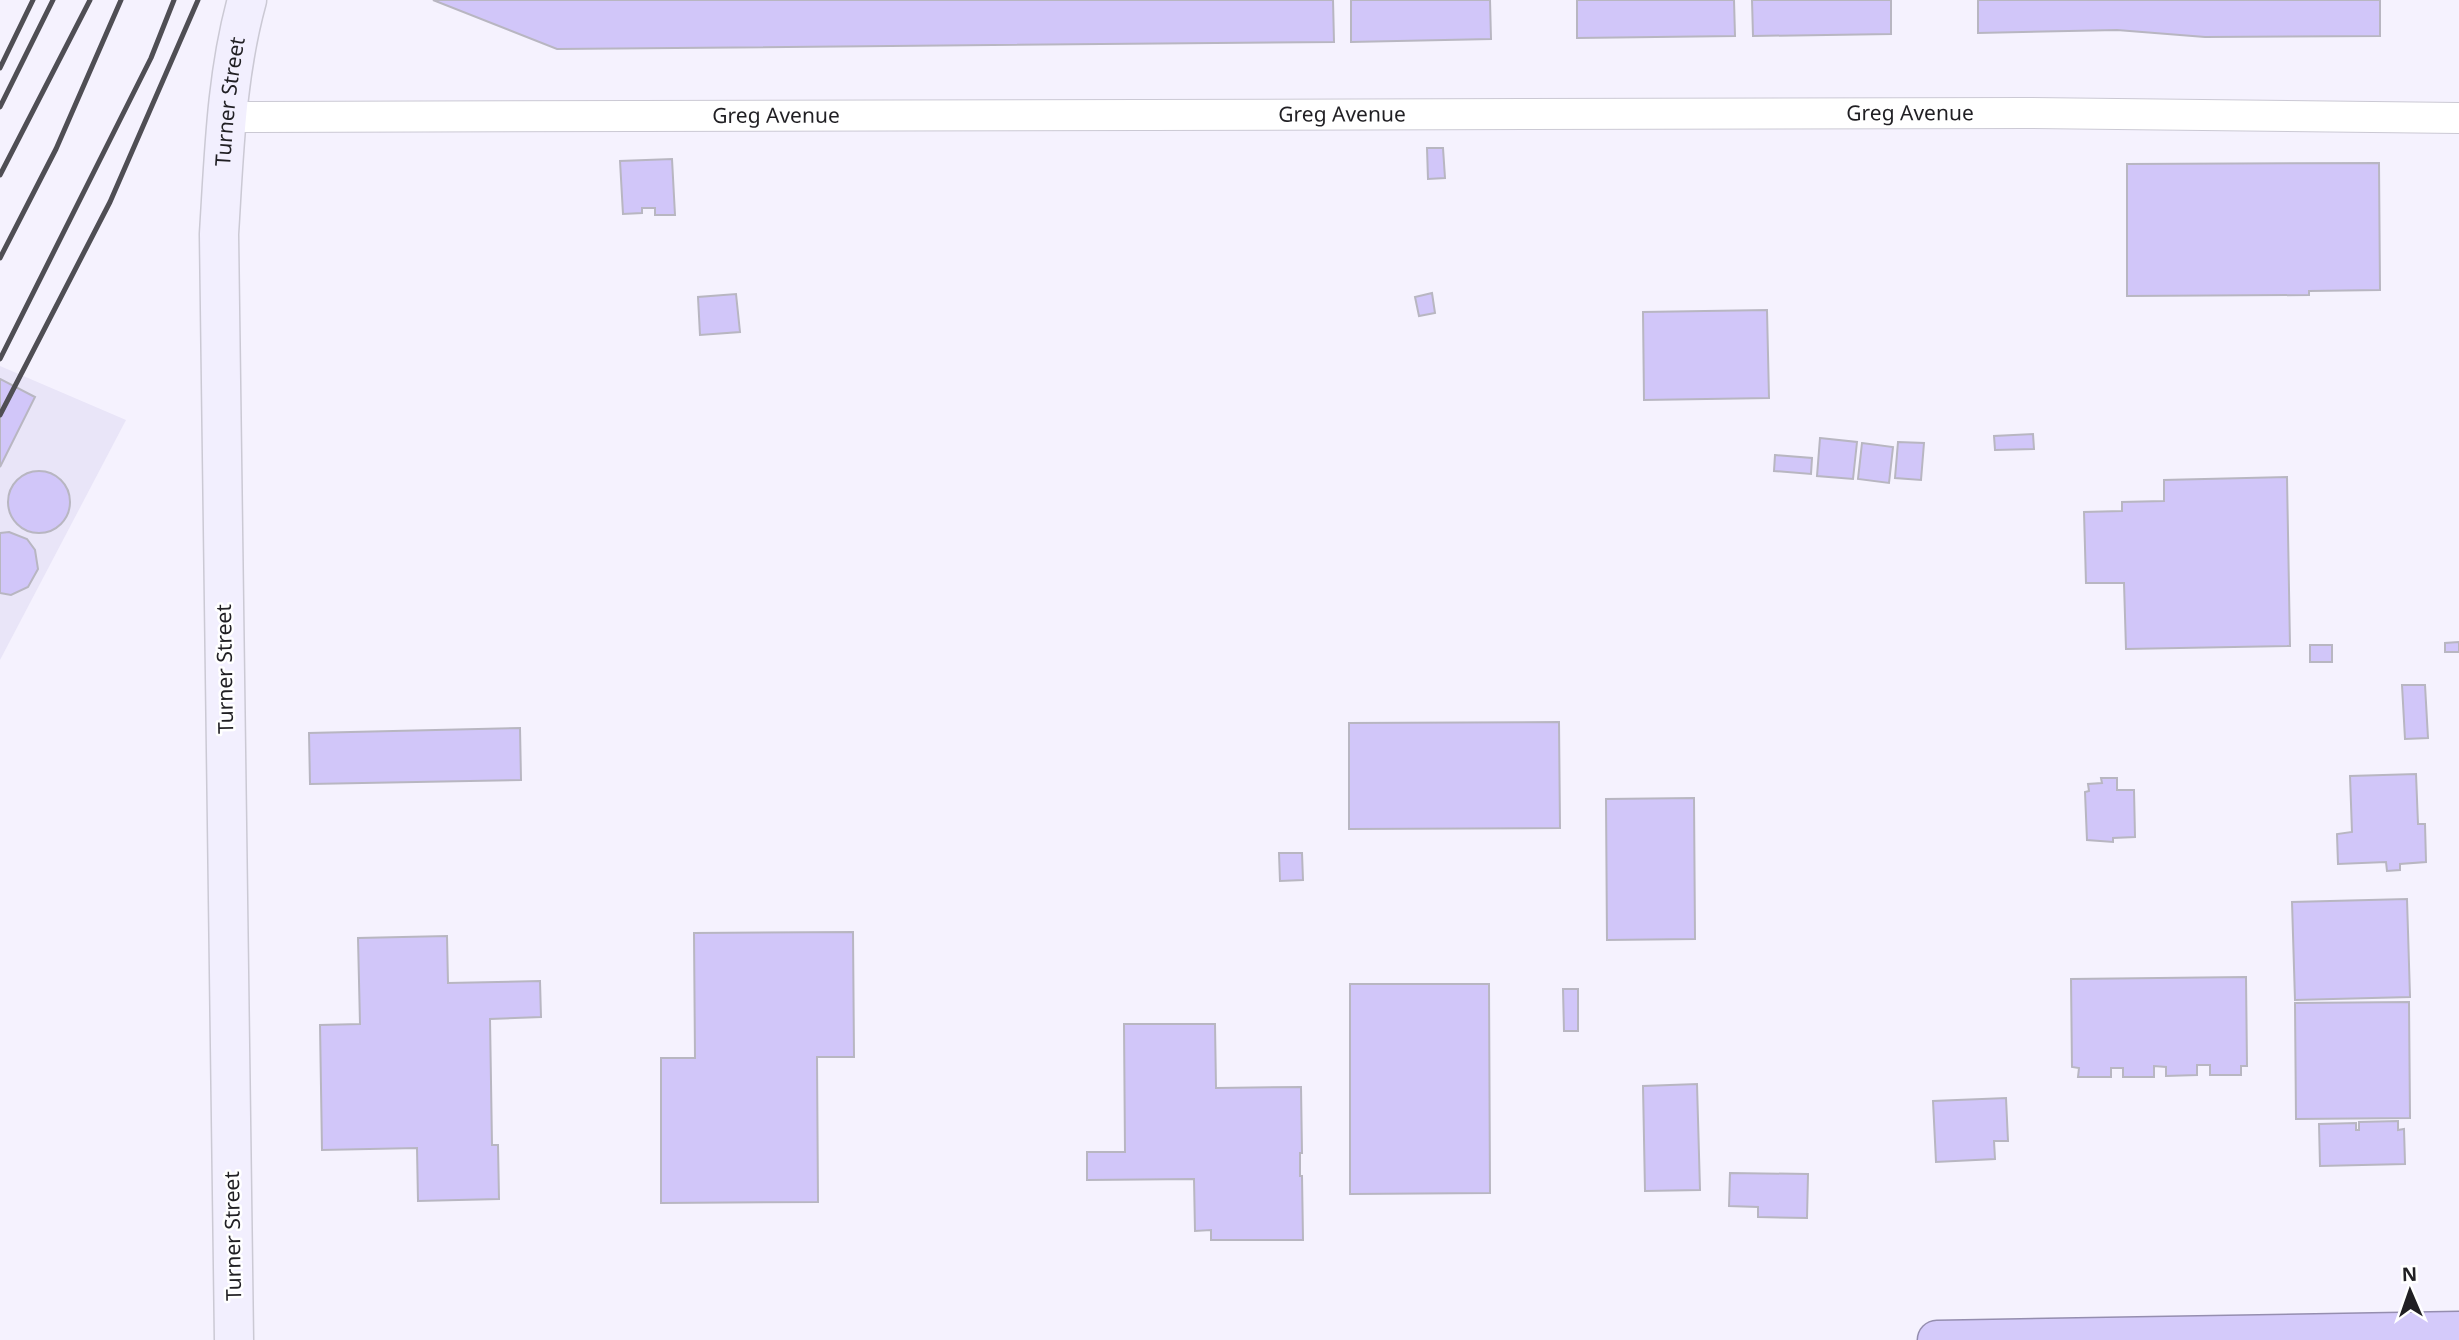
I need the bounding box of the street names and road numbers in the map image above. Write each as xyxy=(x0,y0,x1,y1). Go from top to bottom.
street label: Turner Street xyxy=(208,34,251,167)
street label: Greg Avenue xyxy=(1846,98,1974,126)
street label: Greg Avenue xyxy=(1278,99,1406,128)
street label: Greg Avenue xyxy=(712,101,840,129)
street label: Turner Street xyxy=(209,603,239,734)
street label: Turner Street xyxy=(217,1170,247,1301)

